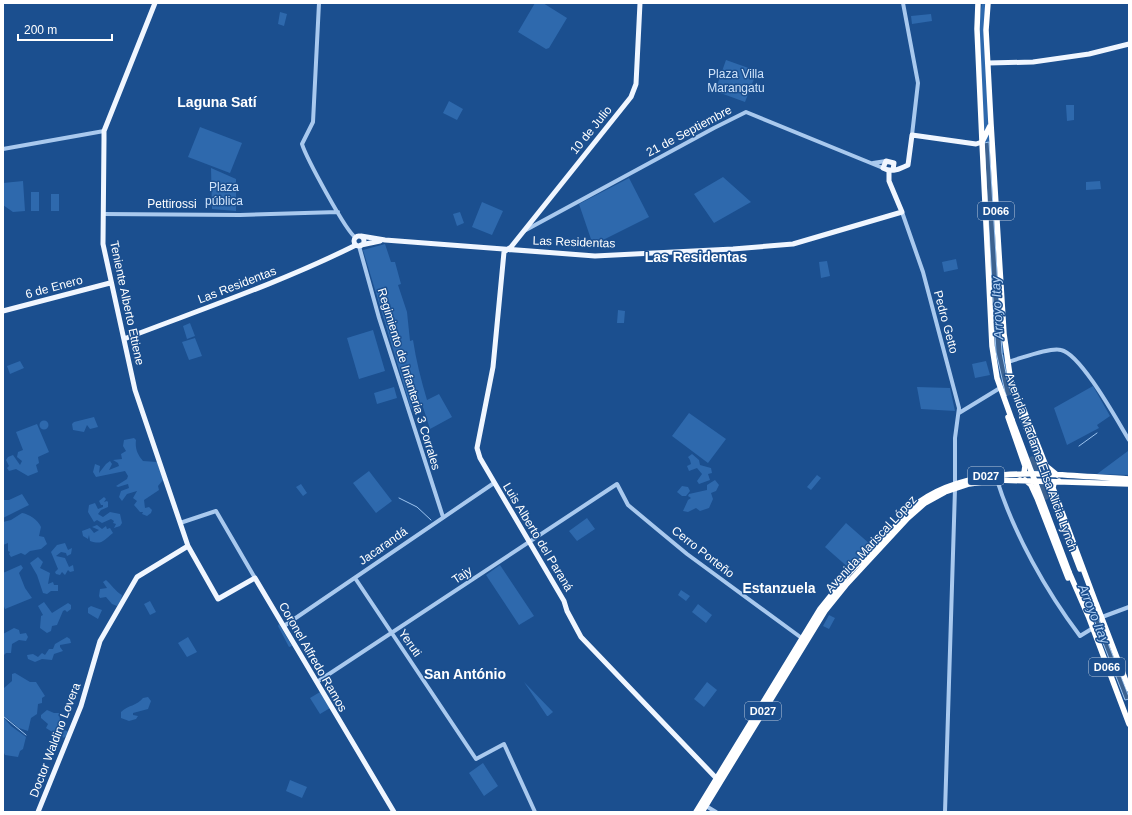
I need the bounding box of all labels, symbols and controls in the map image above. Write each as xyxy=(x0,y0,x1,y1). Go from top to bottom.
scale bar xyxy=(18,16,112,42)
text: 200 m xyxy=(24,23,57,37)
park label: Plaza Villa Marangatu xyxy=(707,67,765,95)
district label: Laguna Satí xyxy=(177,94,258,110)
street label: 21 de Septiembre xyxy=(644,102,734,159)
street label: 10 de Julio xyxy=(567,103,615,157)
park label: Plaza pública xyxy=(205,180,243,208)
street label: Pettirossi xyxy=(147,197,197,211)
road number: D066 xyxy=(978,202,1014,220)
street label: Las Residentas xyxy=(532,234,616,250)
street label: Teniente Alberto Ettiene xyxy=(107,240,147,367)
district label: Las Residentas xyxy=(645,249,748,265)
street label: Las Residentas xyxy=(196,264,278,306)
street label: 6 de Enero xyxy=(24,273,84,301)
water label: Arroyo Itay xyxy=(988,275,1006,341)
street label: Regimiento de Infanteria 3 Corrales xyxy=(375,286,443,472)
street label: Pedro Getto xyxy=(931,289,961,355)
street label: Avenida Madame Elisa Alicia Lynch xyxy=(1002,371,1080,553)
road number: D027 xyxy=(968,467,1004,485)
street label: Luis Alberto del Paraná xyxy=(500,480,576,594)
street label: Avenida Mariscal López xyxy=(823,493,919,595)
street label: Cerro Porteño xyxy=(669,523,737,581)
street label: Jacarandá xyxy=(356,524,410,568)
street label: Tajy xyxy=(449,563,475,587)
district label: Estanzuela xyxy=(742,580,816,596)
water label: Arroyo Itay xyxy=(1075,581,1113,647)
street label: Coronel Alfredo Ramos xyxy=(276,600,350,714)
street label: Yeruti xyxy=(396,627,424,659)
road number: D066 xyxy=(1089,658,1125,676)
district label: San António xyxy=(424,666,506,682)
street label: Doctor Waldino Lovera xyxy=(27,680,83,799)
road number: D027 xyxy=(745,702,781,720)

